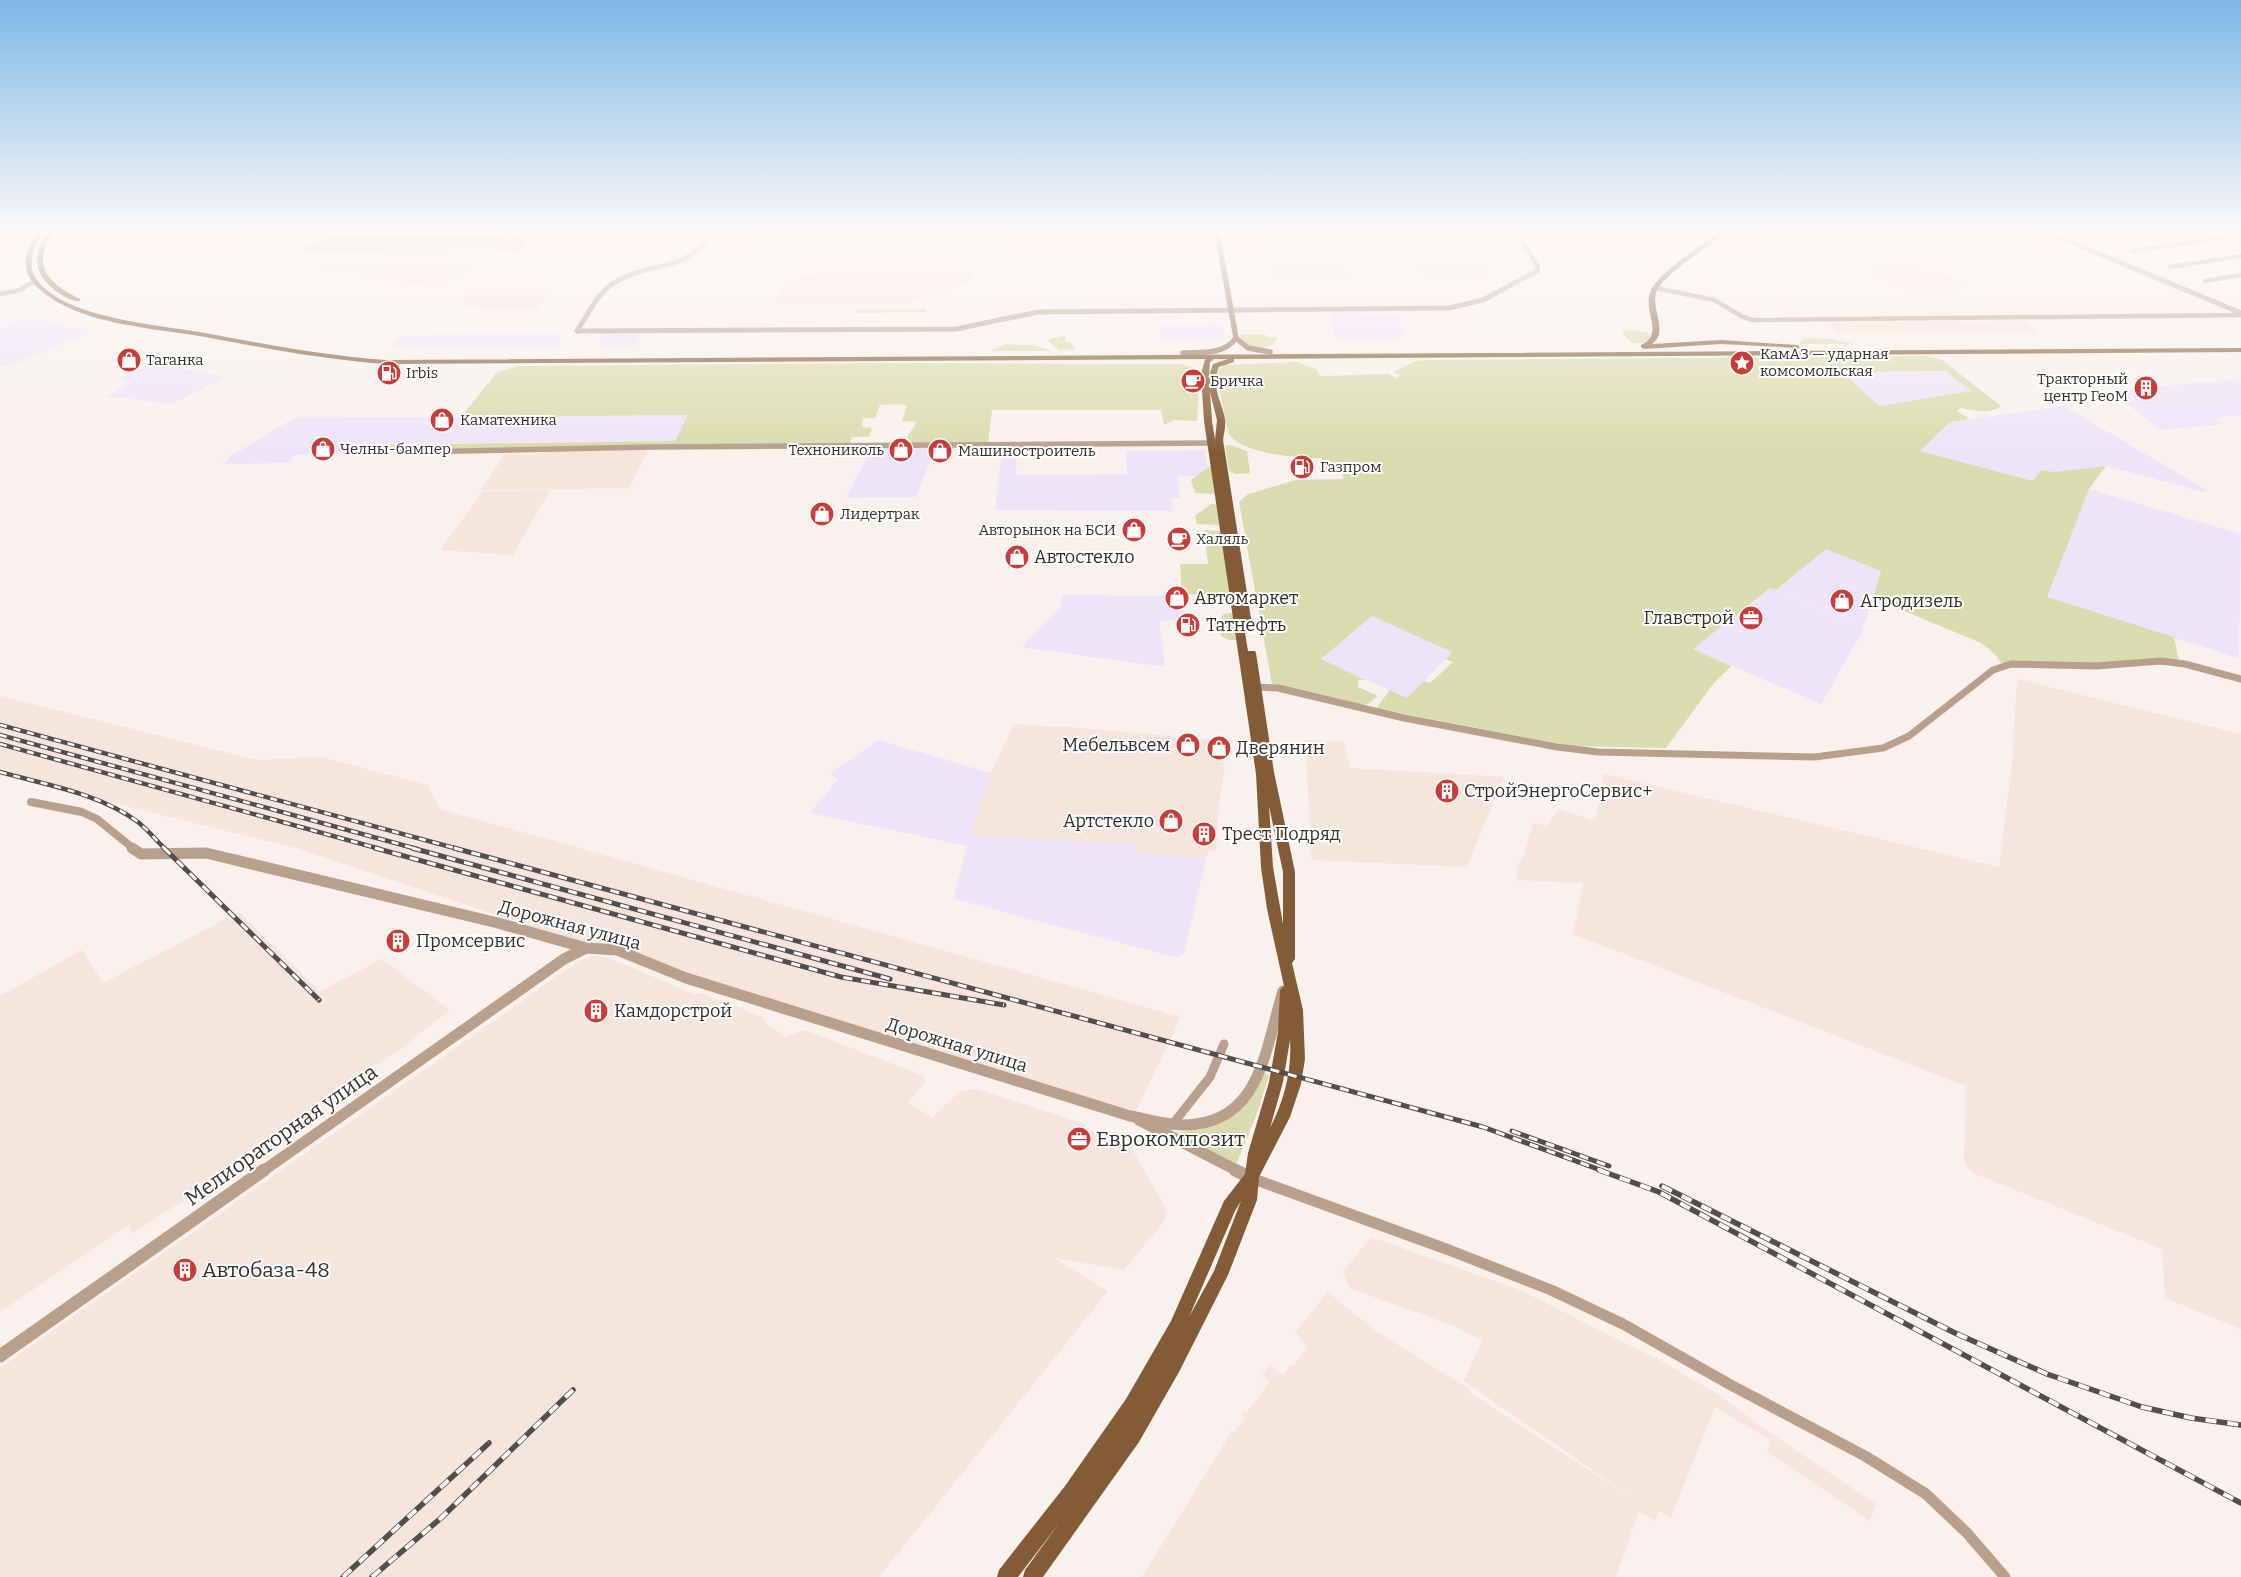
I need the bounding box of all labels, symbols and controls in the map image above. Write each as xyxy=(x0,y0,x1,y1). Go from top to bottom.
place label: КамАЗ — ударная комсомольская xyxy=(1760,345,1888,380)
shop icon: Таганка xyxy=(116,347,142,373)
place icon: КамАЗ — ударная комсомольская xyxy=(1729,350,1755,376)
place label: Таганка xyxy=(146,351,204,369)
fuel station icon: Irbis xyxy=(376,360,402,386)
place label: Irbis xyxy=(406,364,438,382)
cafe icon: Бричка xyxy=(1180,368,1206,394)
place label: Тракторный центр ГеоМ xyxy=(2037,370,2128,405)
place label: Бричка xyxy=(1210,372,1263,390)
building icon: Тракторный центр ГеоМ xyxy=(2133,375,2159,401)
shop icon: Каматехника xyxy=(429,407,455,433)
place label: Каматехника xyxy=(460,411,557,429)
shop icon: Челны-бампер xyxy=(310,436,336,462)
shop icon: Технониколь xyxy=(888,437,914,463)
shop icon: Машиностроитель xyxy=(927,438,953,464)
place label: Челны-бампер xyxy=(340,440,451,458)
place label: Технониколь xyxy=(789,441,884,459)
place label: Машиностроитель xyxy=(958,442,1096,460)
fuel station icon: Газпром xyxy=(1289,454,1315,480)
place label: Газпром xyxy=(1320,458,1381,476)
shop icon: Лидертрак xyxy=(809,501,835,527)
place label: Лидертрак xyxy=(840,505,920,523)
shop icon: Авторынок на БСИ xyxy=(1121,517,1147,543)
place label: Авторынок на БСИ xyxy=(978,521,1116,539)
cafe icon: Халяль xyxy=(1166,526,1192,552)
place label: Халяль xyxy=(1196,530,1248,548)
shop icon: Автостекло xyxy=(1004,544,1030,570)
place label: Автостекло xyxy=(1034,546,1135,568)
shop icon: Автомаркет xyxy=(1164,585,1190,611)
place label: Автомаркет xyxy=(1194,587,1298,609)
shop icon: Агродизель xyxy=(1829,588,1855,614)
place label: Агродизель xyxy=(1860,590,1963,612)
office icon: Главстрой xyxy=(1738,605,1764,631)
place label: Главстрой xyxy=(1643,607,1734,629)
fuel station icon: Татнефть xyxy=(1175,612,1201,638)
place label: Татнефть xyxy=(1206,614,1286,636)
shop icon: Мебельвсем xyxy=(1175,732,1201,758)
place label: Мебельвсем xyxy=(1062,734,1170,756)
shop icon: Дверянин xyxy=(1206,735,1232,761)
place label: Дверянин xyxy=(1236,737,1325,759)
building icon: СтройЭнергоСервис+ xyxy=(1434,778,1460,804)
place label: СтройЭнергоСервис+ xyxy=(1464,780,1653,802)
shop icon: Артстекло xyxy=(1158,808,1184,834)
place label: Артстекло xyxy=(1063,810,1154,832)
building icon: Трест Подряд xyxy=(1191,821,1217,847)
place label: Трест Подряд xyxy=(1222,823,1341,845)
street label: Дорожная улица xyxy=(497,895,644,955)
building icon: Промсервис xyxy=(385,928,411,954)
place label: Промсервис xyxy=(416,930,525,952)
building icon: Камдорстрой xyxy=(583,998,609,1024)
place label: Камдорстрой xyxy=(614,1000,732,1022)
street label: Дорожная улица xyxy=(884,1013,1030,1077)
street label: Мелиораторная улица xyxy=(180,1058,383,1211)
office icon: Еврокомпозит xyxy=(1066,1126,1092,1152)
place label: Еврокомпозит xyxy=(1096,1126,1245,1152)
building icon: Автобаза-48 xyxy=(172,1257,198,1283)
place label: Автобаза-48 xyxy=(202,1257,330,1283)

